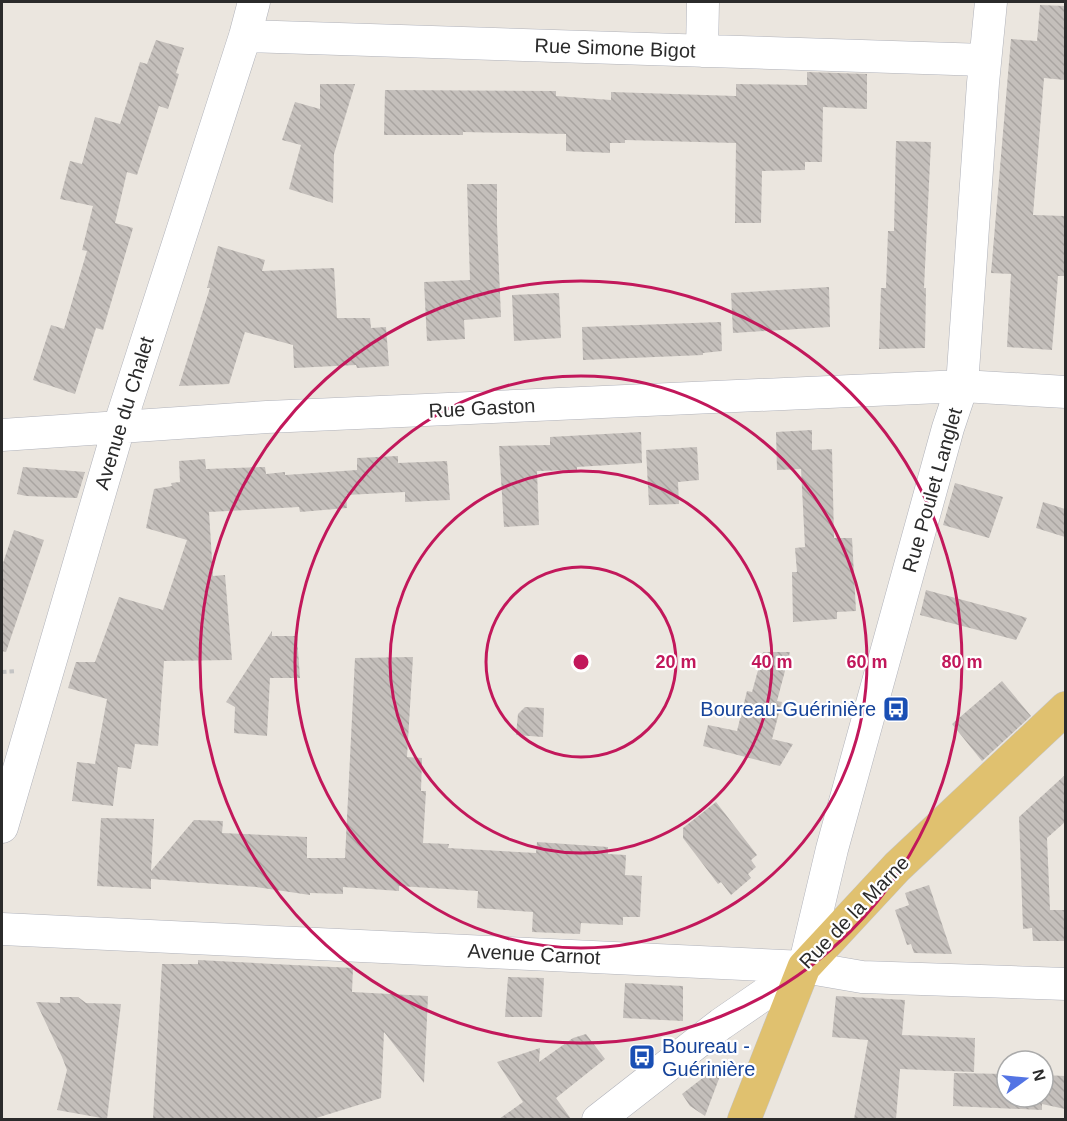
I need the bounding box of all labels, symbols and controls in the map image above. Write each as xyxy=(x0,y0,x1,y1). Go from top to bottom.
street label: Rue Simone Bigot xyxy=(534,34,696,62)
street label: Avenue du Chalet xyxy=(90,334,158,492)
street label: Rue Gaston xyxy=(428,394,536,422)
street label: Rue Poulet Langlet xyxy=(898,405,966,575)
centre of rings xyxy=(571,652,591,672)
text: 20 m xyxy=(655,652,697,672)
text: 40 m xyxy=(751,652,793,672)
text: 60 m xyxy=(846,652,888,672)
text: 80 m xyxy=(941,652,983,672)
bus stop icon: Boureau-Guérinière xyxy=(881,694,911,724)
place label: Boureau-Guérinière xyxy=(700,698,876,720)
street label: Rue de la Marne xyxy=(795,851,913,973)
street label: Avenue Carnot xyxy=(467,940,601,968)
place label: Boureau - Guérinière xyxy=(662,1035,755,1080)
bus stop icon: Boureau - Guérinière xyxy=(627,1042,657,1072)
north arrow xyxy=(995,1049,1055,1109)
text: N xyxy=(1029,1067,1049,1083)

